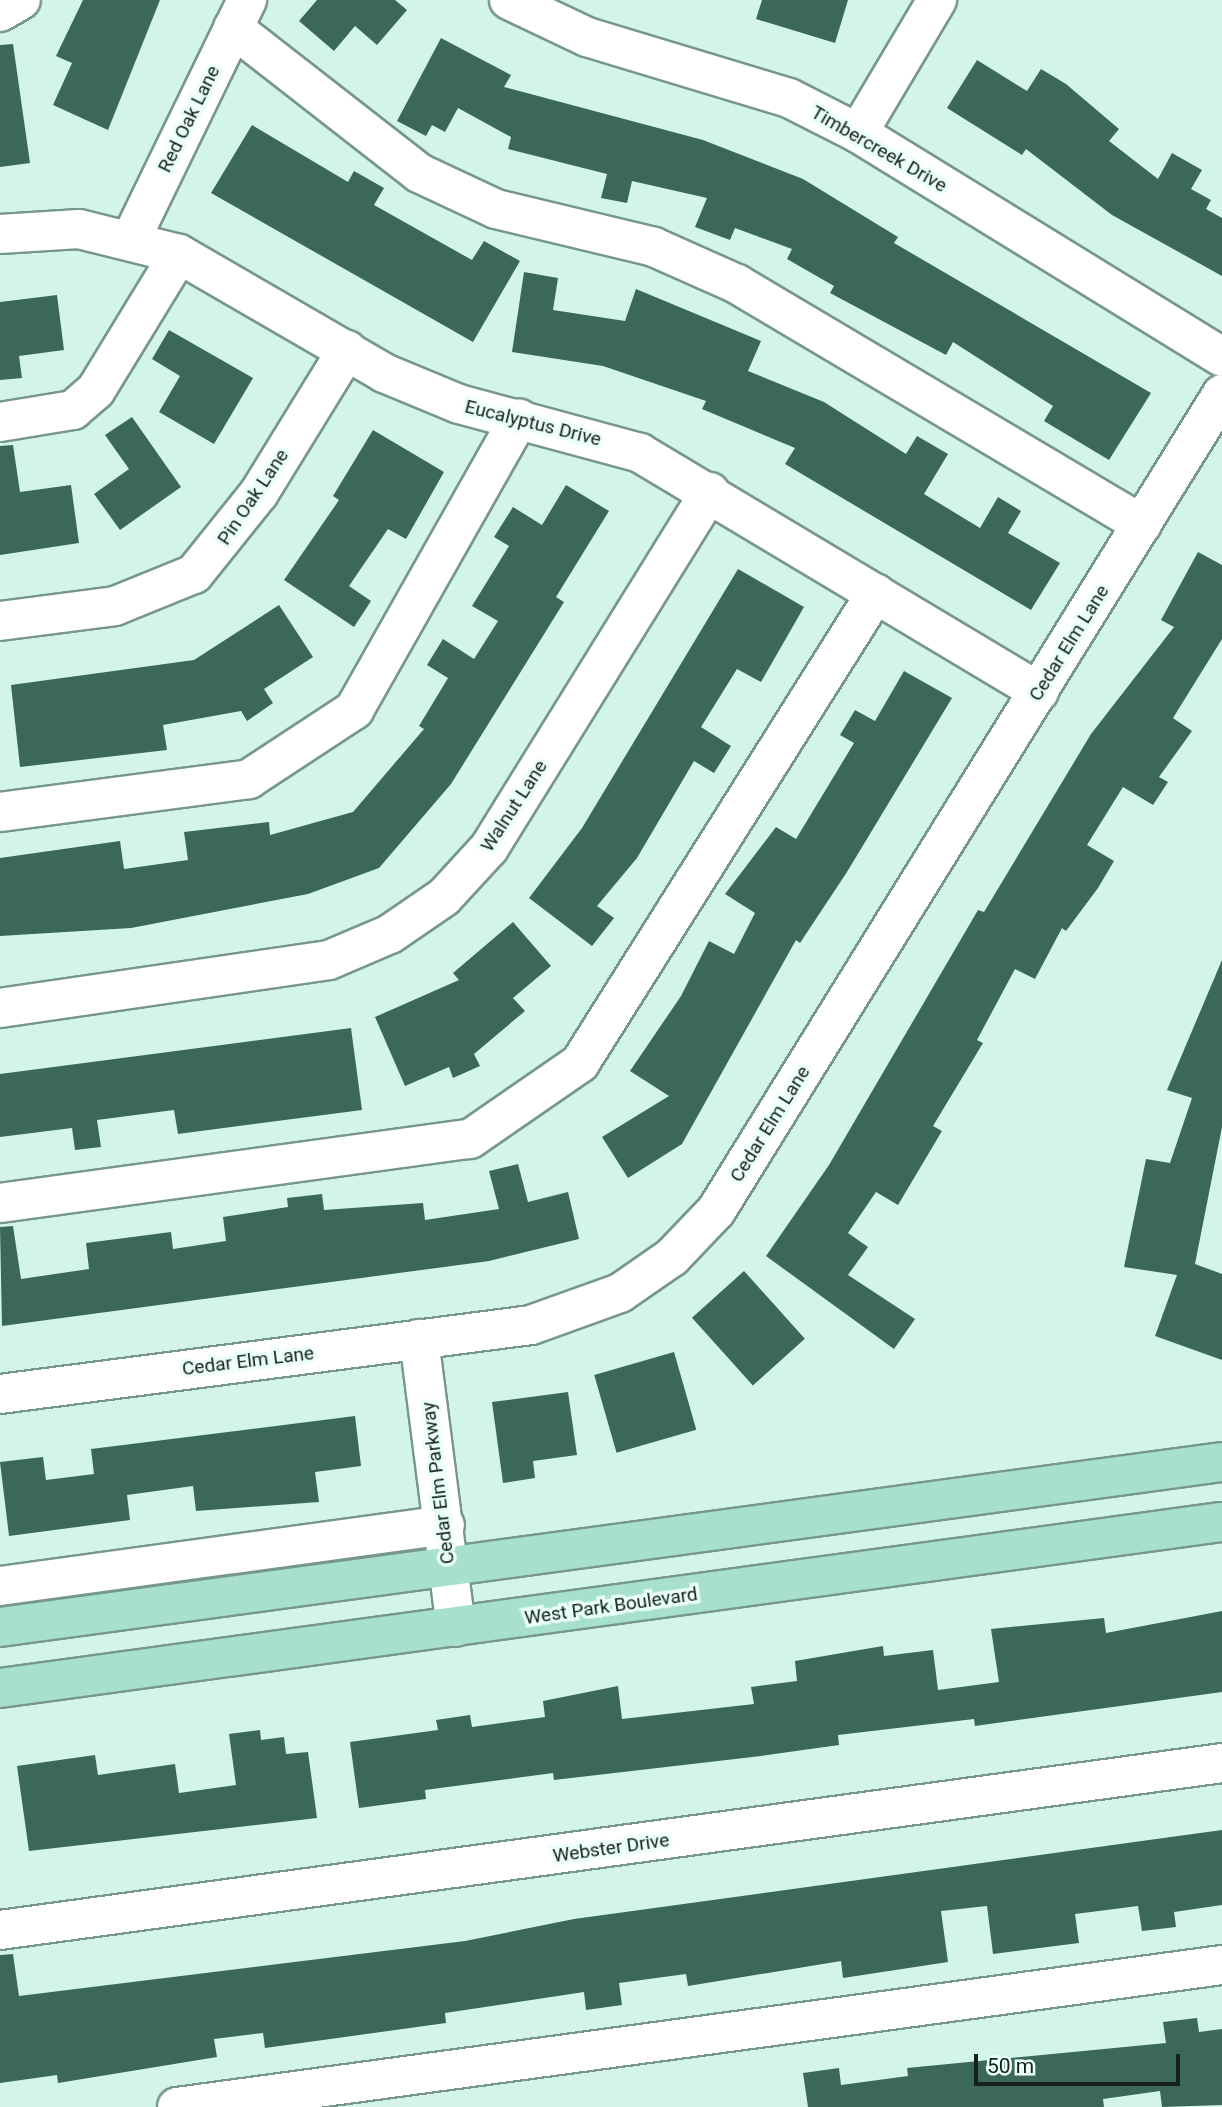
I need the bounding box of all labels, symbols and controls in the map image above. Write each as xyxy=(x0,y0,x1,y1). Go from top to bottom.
street label: Red Oak Lane xyxy=(153,62,225,176)
street label: Timbercreek Drive xyxy=(807,101,951,197)
street label: Eucalyptus Drive xyxy=(463,395,603,451)
street label: Pin Oak Lane xyxy=(213,445,293,549)
street label: Cedar Elm Lane xyxy=(1024,581,1114,705)
street label: Walnut Lane xyxy=(476,756,552,856)
street label: Cedar Elm Lane xyxy=(725,1062,815,1186)
street label: Cedar Elm Lane xyxy=(181,1342,315,1380)
street label: Cedar Elm Parkway xyxy=(417,1401,459,1565)
street label: West Park Boulevard xyxy=(523,1583,699,1629)
street label: Webster Drive xyxy=(551,1829,671,1867)
scale bar xyxy=(977,2040,1184,2084)
text: 50 m xyxy=(987,2054,1034,2078)

